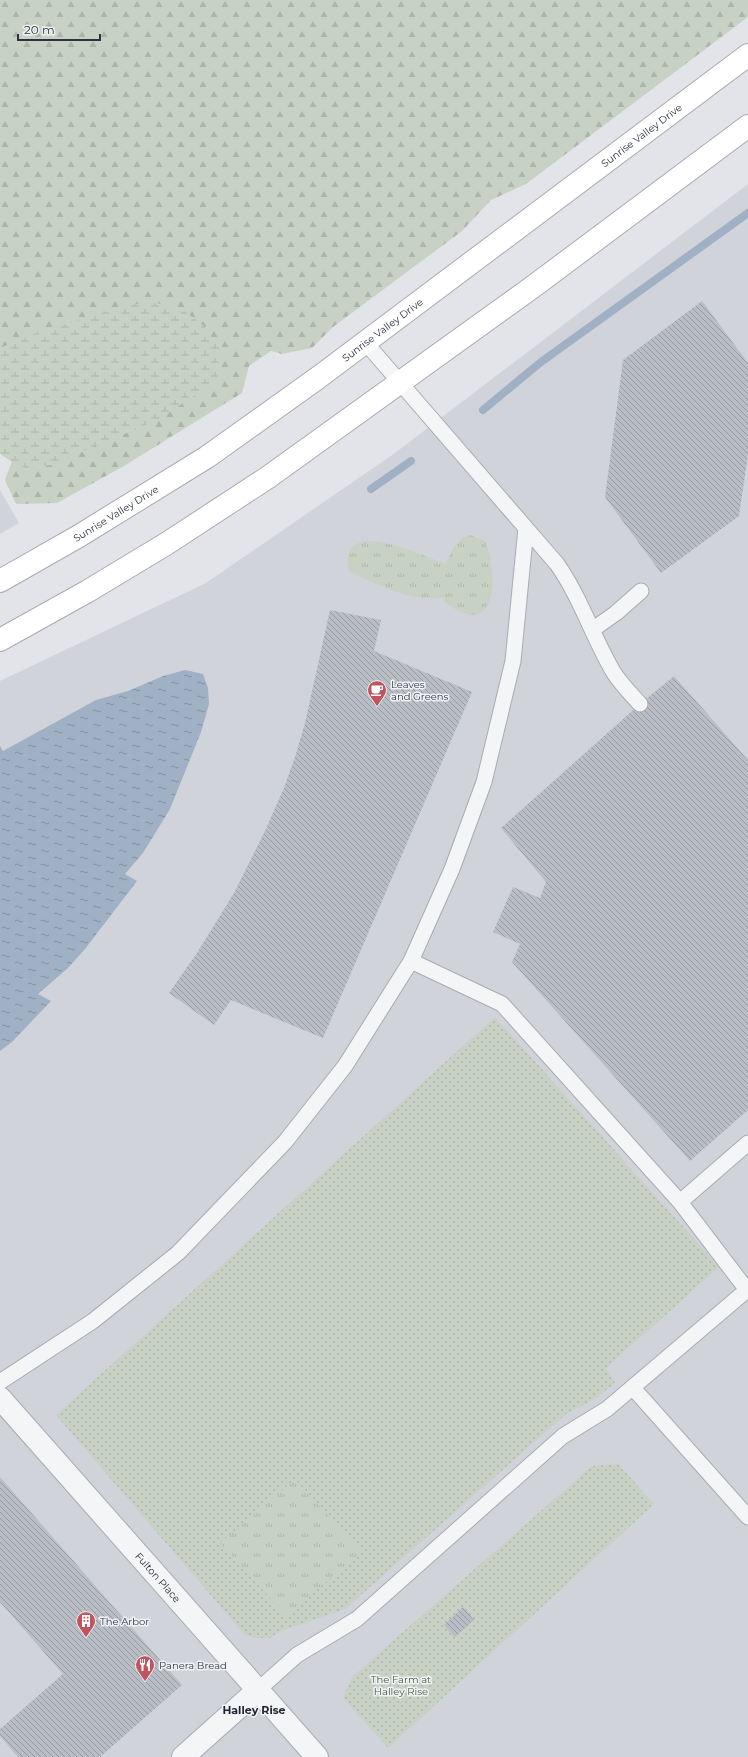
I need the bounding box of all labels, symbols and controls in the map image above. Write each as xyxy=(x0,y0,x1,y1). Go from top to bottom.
scale bar xyxy=(18,16,100,42)
text: 20 m xyxy=(24,22,55,37)
street label: Sunrise Valley Drive xyxy=(598,100,684,170)
street label: Sunrise Valley Drive xyxy=(339,295,425,364)
street label: Sunrise Valley Drive xyxy=(71,482,161,545)
place label: Leaves and Greens xyxy=(391,678,449,703)
cafe icon: Leaves and Greens xyxy=(366,679,388,707)
street label: Fulton Place xyxy=(133,1549,184,1605)
building icon: The Arbor xyxy=(75,1610,97,1638)
place label: The Arbor xyxy=(100,1615,149,1628)
restaurant icon: Panera Bread xyxy=(134,1654,156,1682)
place label: Panera Bread xyxy=(159,1659,227,1672)
park label: The Farm at Halley Rise xyxy=(371,1673,431,1698)
district label: Halley Rise xyxy=(222,1703,286,1717)

